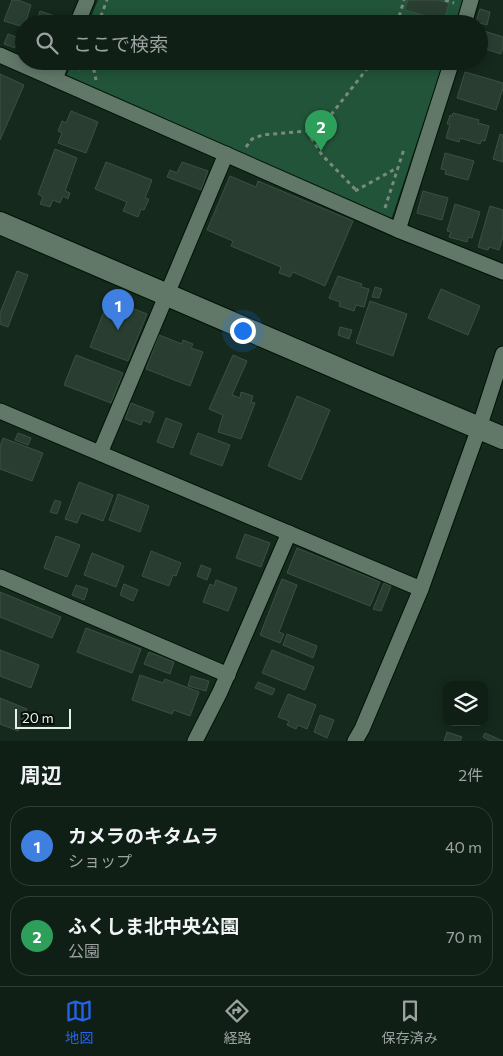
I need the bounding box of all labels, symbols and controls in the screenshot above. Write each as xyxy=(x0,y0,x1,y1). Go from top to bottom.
search box xyxy=(15,15,488,70)
icon: search xyxy=(33,29,61,57)
text: ここで検索 xyxy=(73,32,168,55)
pin: 2 xyxy=(305,110,337,151)
pin: 1 xyxy=(102,289,134,330)
your location xyxy=(230,318,256,344)
map controls xyxy=(443,681,488,726)
button: layers xyxy=(443,681,488,726)
scale bar xyxy=(15,706,71,729)
text: 20 m xyxy=(22,709,54,726)
text: 周辺 xyxy=(20,762,62,787)
text: 2件 xyxy=(458,765,483,784)
text: カメラのキタムラ xyxy=(68,824,219,847)
text: 1 xyxy=(33,837,41,856)
text: 40 m xyxy=(445,837,482,856)
text: ショップ xyxy=(68,851,132,870)
text: ふくしま北中央公園 xyxy=(68,914,239,937)
text: 2 xyxy=(32,927,42,946)
text: 70 m xyxy=(446,927,482,946)
text: 公園 xyxy=(68,941,100,960)
tab: 地図 xyxy=(65,997,93,1047)
tab: 経路 xyxy=(223,997,251,1047)
tab: 保存済み xyxy=(382,997,438,1047)

